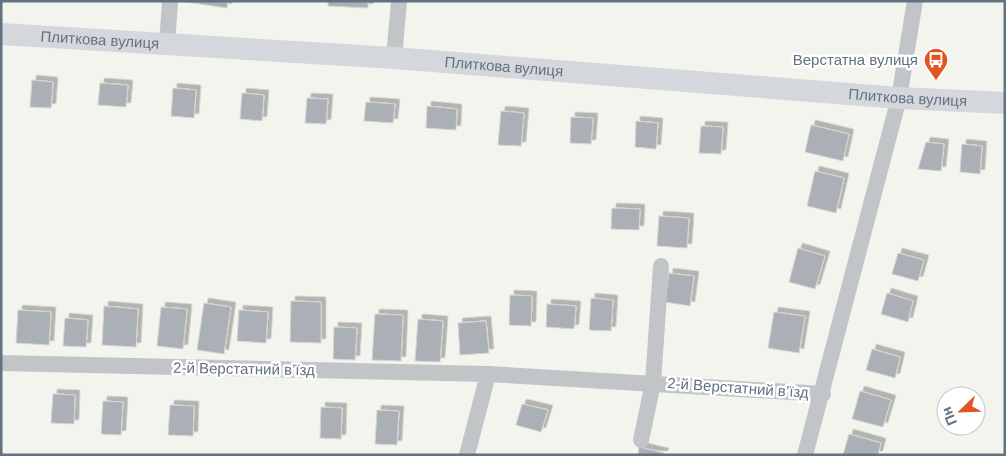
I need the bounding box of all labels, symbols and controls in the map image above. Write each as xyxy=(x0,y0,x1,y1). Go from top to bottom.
street label: Плиткова вулиця xyxy=(40,27,160,52)
bus stop icon: Верстатна вулиця xyxy=(923,47,949,81)
place label: Верстатна вулиця xyxy=(793,51,918,68)
street label: Плиткова вулиця xyxy=(444,53,564,79)
street label: Плиткова вулиця xyxy=(848,85,967,109)
street label: 2-й Верстатний в’їзд xyxy=(173,359,315,378)
street label: 2-й Верстатний в’їзд xyxy=(667,374,810,401)
north arrow xyxy=(936,386,986,436)
text: Пн xyxy=(938,404,960,428)

